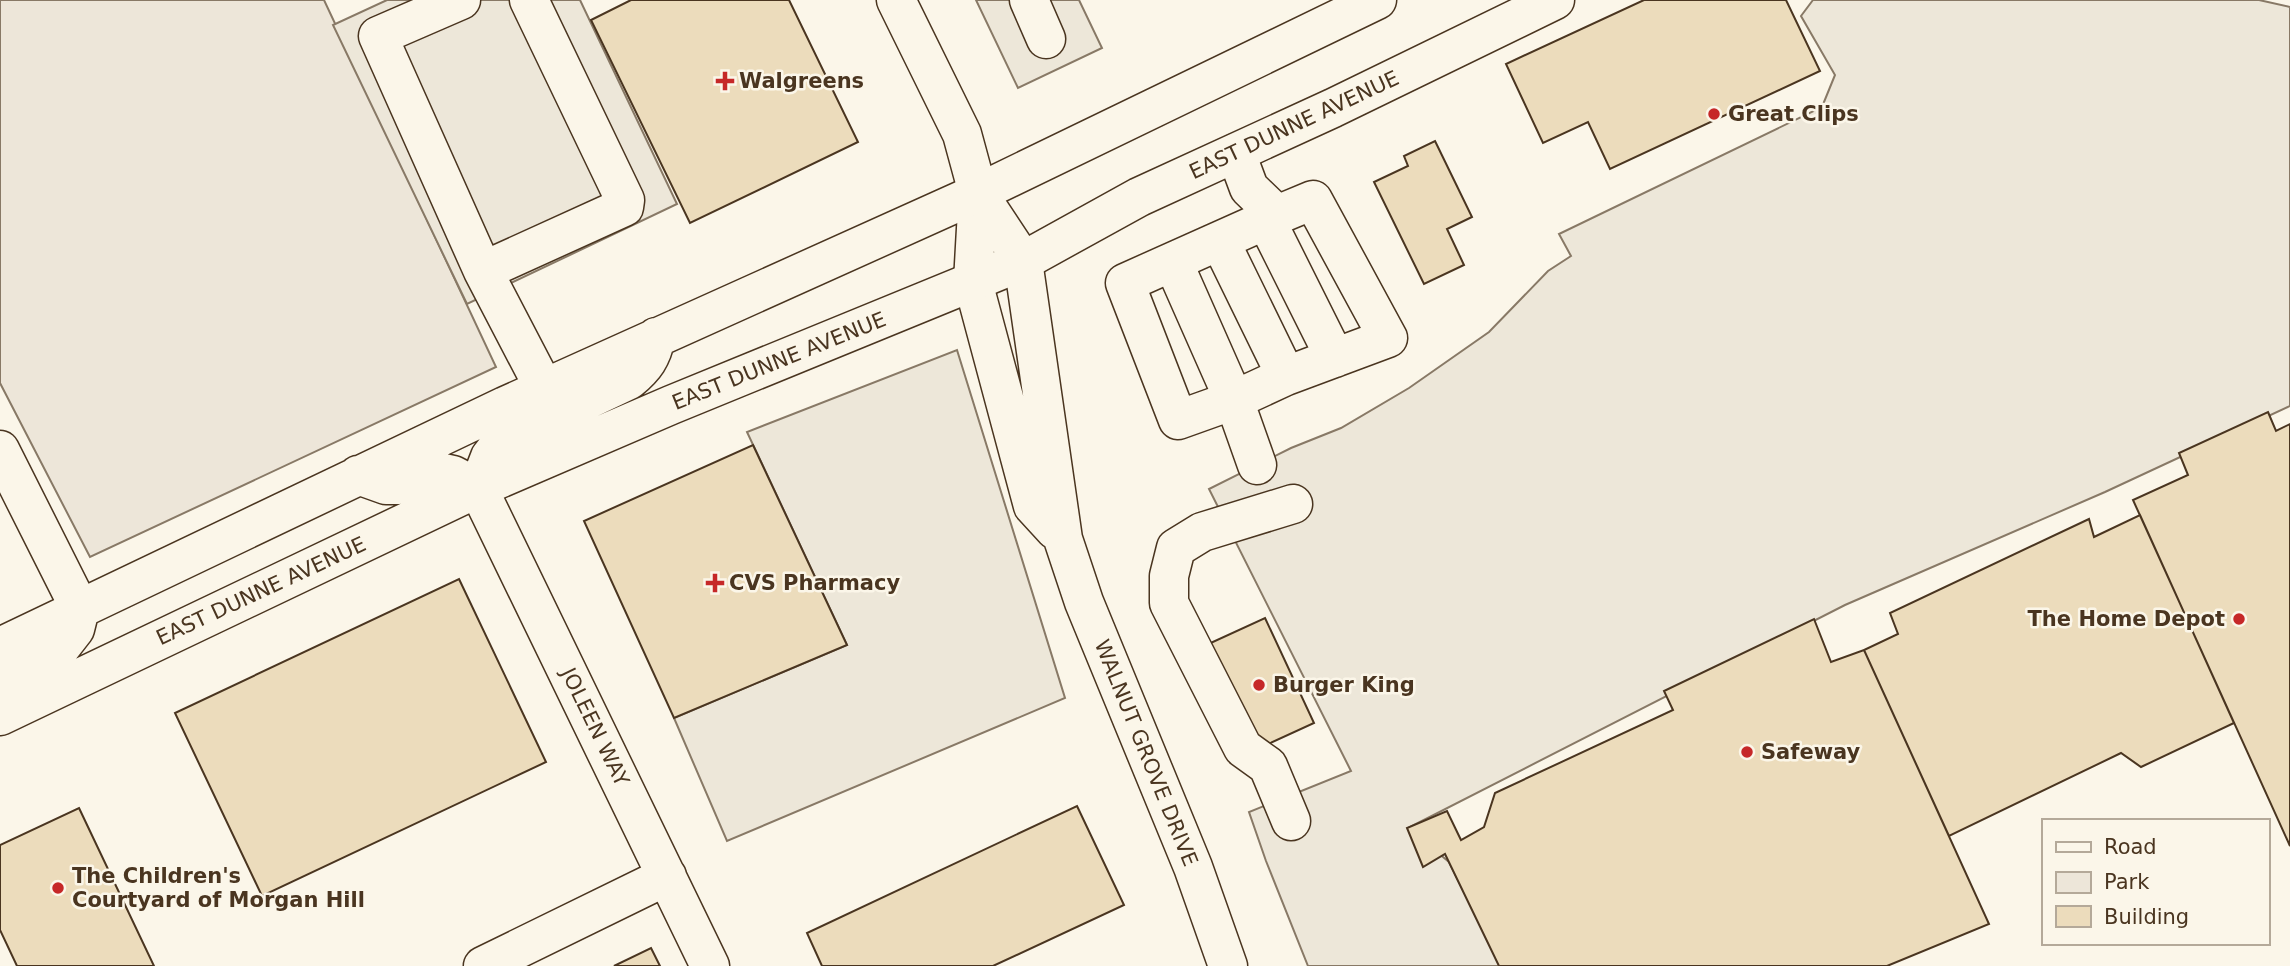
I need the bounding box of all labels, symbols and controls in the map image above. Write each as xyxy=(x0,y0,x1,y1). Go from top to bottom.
street label: EAST DUNNE AVENUE xyxy=(1185,66,1403,184)
place label: Walgreens xyxy=(739,69,864,93)
marker: Walgreens xyxy=(717,73,733,89)
place label: Great Clips xyxy=(1728,102,1859,126)
marker: Great Clips xyxy=(1706,106,1722,122)
street label: EAST DUNNE AVENUE xyxy=(669,307,889,415)
street label: EAST DUNNE AVENUE xyxy=(152,532,370,650)
place label: CVS Pharmacy xyxy=(729,571,900,595)
marker: CVS Pharmacy xyxy=(707,575,723,591)
place label: The Home Depot xyxy=(2028,607,2225,631)
marker: The Home Depot xyxy=(2231,611,2247,627)
street label: WALNUT GROVE DRIVE xyxy=(1090,636,1202,870)
street label: JOLEEN WAY xyxy=(555,662,634,790)
place label: Burger King xyxy=(1273,673,1415,697)
marker: Burger King xyxy=(1251,677,1267,693)
place label: Safeway xyxy=(1761,740,1861,764)
marker: Safeway xyxy=(1739,744,1755,760)
legend xyxy=(2042,819,2269,945)
text: Road xyxy=(2104,835,2157,859)
place label: The Children's Courtyard of Morgan Hill xyxy=(72,864,365,912)
text: Park xyxy=(2104,870,2150,894)
marker: The Children's Courtyard of Morgan Hill xyxy=(50,880,66,896)
text: Building xyxy=(2104,905,2189,929)

